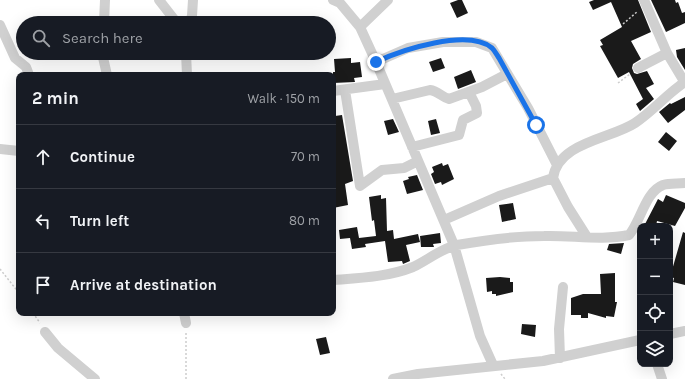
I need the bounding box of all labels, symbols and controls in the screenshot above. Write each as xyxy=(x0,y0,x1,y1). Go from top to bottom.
search box xyxy=(16,16,336,60)
icon: search xyxy=(30,27,52,49)
text: Search here xyxy=(62,29,143,47)
route end xyxy=(367,53,385,71)
text: 2 min xyxy=(32,88,79,108)
text: Walk · 150 m xyxy=(248,91,320,106)
route start xyxy=(527,116,545,134)
icon: ahead xyxy=(32,146,54,168)
text: Continue xyxy=(70,148,135,166)
text: 70 m xyxy=(291,149,320,164)
icon: left xyxy=(32,210,54,232)
text: Turn left xyxy=(70,212,129,230)
text: 80 m xyxy=(289,213,320,228)
map controls xyxy=(637,223,673,367)
button: + xyxy=(637,223,673,259)
button: − xyxy=(637,259,673,295)
icon: arrive xyxy=(32,274,54,296)
text: Arrive at destination xyxy=(70,276,217,294)
button: locate xyxy=(637,295,673,331)
button: layers xyxy=(637,331,673,367)

